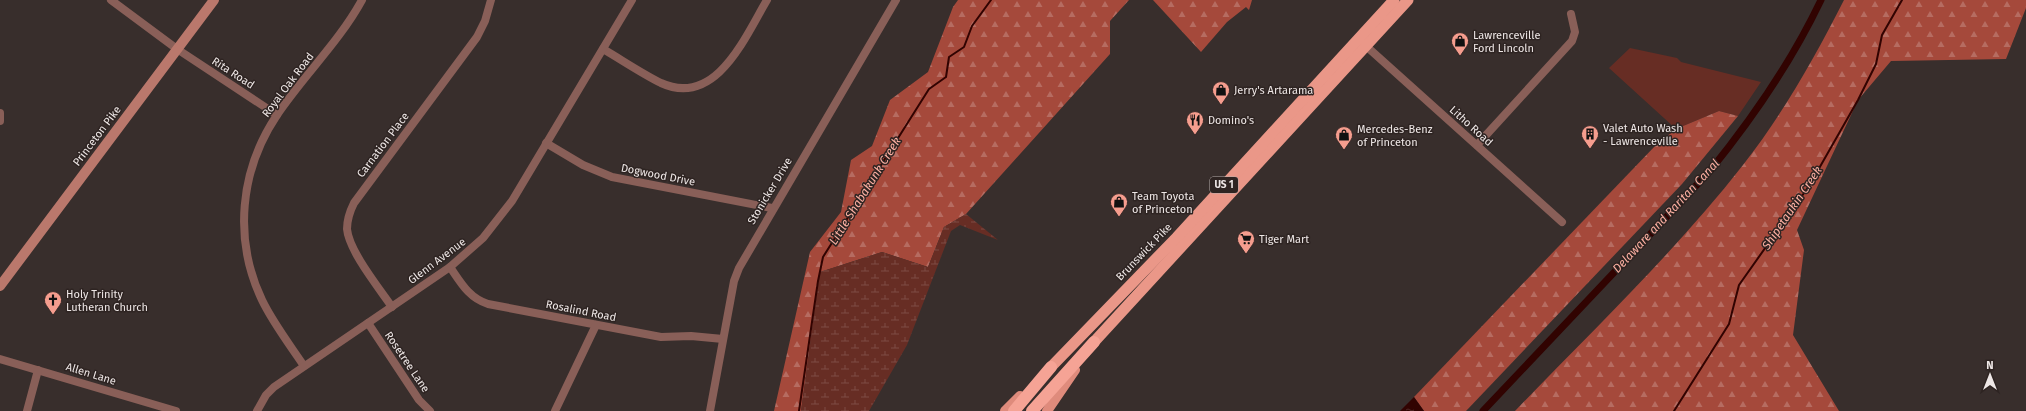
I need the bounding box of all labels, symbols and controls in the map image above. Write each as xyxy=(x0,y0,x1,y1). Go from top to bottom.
place label: Lawrenceville Ford Lincoln xyxy=(1473,29,1540,55)
shop icon: Lawrenceville Ford Lincoln xyxy=(1450,31,1470,56)
street label: Royal Oak Road xyxy=(259,50,317,120)
street label: Rita Road xyxy=(209,54,257,92)
shop icon: Jerry's Artarama xyxy=(1211,80,1231,105)
place label: Jerry's Artarama xyxy=(1234,84,1313,97)
street label: Princeton Pike xyxy=(70,103,124,169)
street label: Litho Road xyxy=(1447,103,1495,149)
street label: Carnation Place xyxy=(354,110,412,180)
restaurant icon: Domino's xyxy=(1185,110,1205,135)
place label: Domino's xyxy=(1208,114,1254,127)
place label: Valet Auto Wash - Lawrenceville xyxy=(1603,122,1683,148)
place label: Mercedes-Benz of Princeton xyxy=(1357,123,1433,149)
building icon: Valet Auto Wash - Lawrenceville xyxy=(1580,124,1600,149)
shop icon: Mercedes-Benz of Princeton xyxy=(1334,125,1354,150)
water label: Little Shabakunk Creek xyxy=(826,134,904,247)
street label: Stonicker Drive xyxy=(745,155,795,227)
water label: Delaware and Raritan Canal xyxy=(1610,156,1722,276)
street label: Dogwood Drive xyxy=(620,161,696,189)
water label: Shipetaukin Creek xyxy=(1758,163,1825,253)
road number: US 1 xyxy=(1210,177,1238,193)
place label: Team Toyota of Princeton xyxy=(1132,190,1194,216)
shop icon: Team Toyota of Princeton xyxy=(1109,192,1129,217)
street label: Brunswick Pike xyxy=(1113,221,1175,283)
supermarket icon: Tiger Mart xyxy=(1236,229,1256,254)
place label: Tiger Mart xyxy=(1259,233,1309,246)
street label: Glenn Avenue xyxy=(406,235,468,287)
place label: Holy Trinity Lutheran Church xyxy=(66,288,148,314)
church icon: Holy Trinity Lutheran Church xyxy=(43,290,63,315)
street label: Rosalind Road xyxy=(545,298,617,324)
street label: Rosetree Lane xyxy=(382,329,432,395)
north arrow xyxy=(1970,355,2010,395)
text: N xyxy=(1986,359,1994,372)
street label: Allen Lane xyxy=(64,360,118,388)

